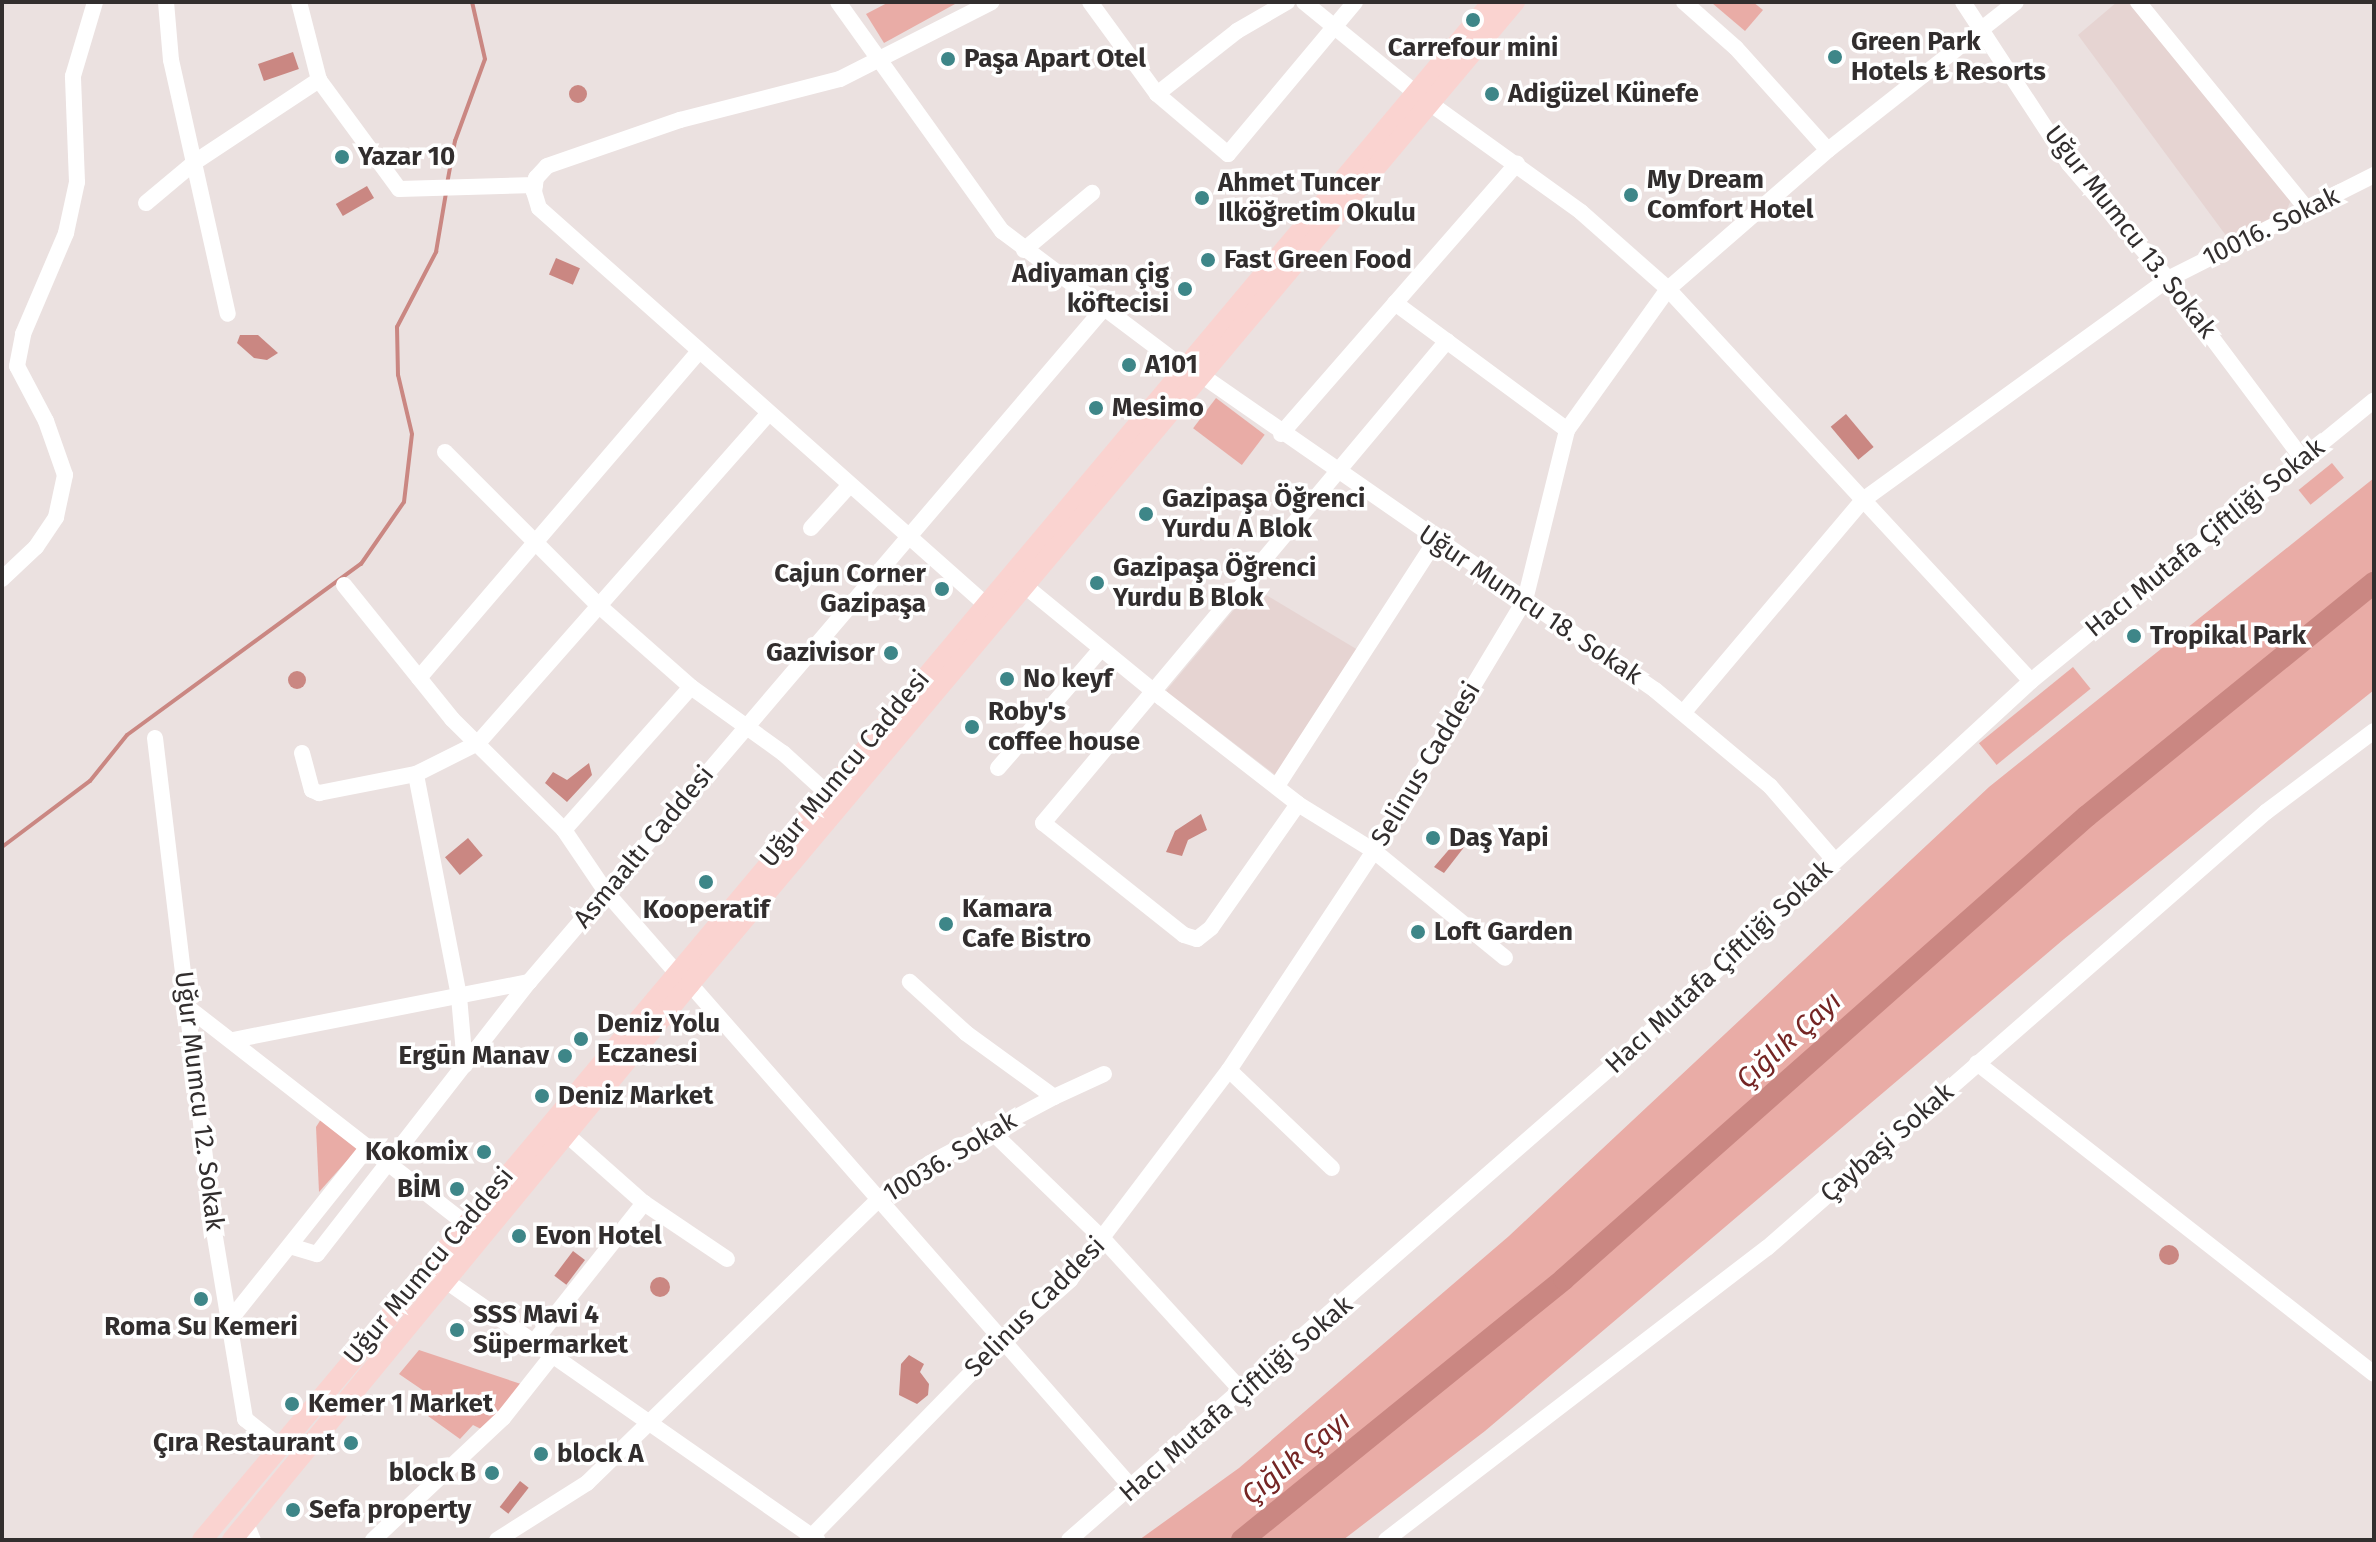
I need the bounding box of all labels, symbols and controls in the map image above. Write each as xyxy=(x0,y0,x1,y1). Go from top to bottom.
marker: Carrefour mini xyxy=(1464,11,1482,29)
place label: Green Park Hotels ₺ Resorts xyxy=(1851,26,2046,88)
place label: Carrefour mini xyxy=(1388,32,1558,64)
place label: Paşa Apart Otel xyxy=(964,43,1146,75)
marker: Green Park Hotels ₺ Resorts xyxy=(1826,48,1844,66)
marker: Paşa Apart Otel xyxy=(939,50,957,68)
place label: Adigüzel Künefe xyxy=(1508,78,1699,110)
marker: Adigüzel Künefe xyxy=(1483,85,1501,103)
street label: Uğur Mumcu 13. Sokak xyxy=(2037,119,2223,345)
place label: Yazar 10 xyxy=(358,141,455,173)
marker: Yazar 10 xyxy=(333,148,351,166)
place label: My Dream Comfort Hotel xyxy=(1647,164,1814,226)
place label: Ahmet Tuncer Ilköğretim Okulu xyxy=(1218,167,1416,228)
street label: 10016. Sokak xyxy=(2198,181,2344,273)
marker: My Dream Comfort Hotel xyxy=(1622,186,1640,204)
marker: Ahmet Tuncer Ilköğretim Okulu xyxy=(1193,189,1211,207)
place label: Fast Green Food xyxy=(1224,244,1412,276)
marker: Fast Green Food xyxy=(1199,251,1217,269)
place label: Adiyaman çig köftecisi xyxy=(1012,258,1169,320)
marker: Adiyaman çig köftecisi xyxy=(1176,280,1194,298)
place label: A101 xyxy=(1145,349,1198,381)
marker: A101 xyxy=(1120,356,1138,374)
place label: Mesimo xyxy=(1112,392,1204,424)
marker: Mesimo xyxy=(1087,399,1105,417)
street label: Hacı Mutafa Çiftliği Sokak xyxy=(2079,432,2331,644)
place label: Gazipaşa Öğrenci Yurdu A Blok xyxy=(1162,483,1365,544)
marker: Gazipaşa Öğrenci Yurdu A Blok xyxy=(1137,505,1155,523)
street label: Uğur Mumcu 18. Sokak xyxy=(1412,519,1648,691)
place label: Gazipaşa Öğrenci Yurdu B Blok xyxy=(1113,552,1316,614)
place label: Cajun Corner Gazipaşa xyxy=(774,558,926,620)
marker: Gazipaşa Öğrenci Yurdu B Blok xyxy=(1088,574,1106,592)
marker: Cajun Corner Gazipaşa xyxy=(933,580,951,598)
place label: Tropikal Park xyxy=(2150,620,2306,652)
marker: Tropikal Park xyxy=(2125,627,2143,645)
place label: Gazivisor xyxy=(766,637,875,669)
marker: Gazivisor xyxy=(882,644,900,662)
place label: No keyf xyxy=(1023,663,1112,695)
street label: Uğur Mumcu Caddesi xyxy=(753,664,937,874)
marker: No keyf xyxy=(998,670,1016,688)
street label: Selinus Caddesi xyxy=(1365,676,1487,852)
place label: Roby's coffee house xyxy=(988,696,1140,758)
marker: Roby's coffee house xyxy=(963,718,981,736)
street label: Asmaaltı Caddesi xyxy=(567,760,721,934)
place label: Daş Yapi xyxy=(1449,822,1549,854)
marker: Daş Yapi xyxy=(1424,829,1442,847)
street label: Hacı Mutafa Çiftliği Sokak xyxy=(1599,854,1839,1080)
marker: Kooperatif xyxy=(697,873,715,891)
place label: Kamara Cafe Bistro xyxy=(962,893,1091,954)
place label: Kooperatif xyxy=(643,894,769,926)
marker: Kamara Cafe Bistro xyxy=(937,915,955,933)
place label: Loft Garden xyxy=(1434,916,1573,948)
marker: Loft Garden xyxy=(1409,923,1427,941)
street label: Uğur Mumcu 12. Sokak xyxy=(168,969,230,1233)
water label: Çığlık Çayı xyxy=(1730,984,1848,1096)
place label: Deniz Yolu Eczanesi xyxy=(597,1008,720,1070)
marker: Deniz Yolu Eczanesi xyxy=(572,1030,590,1048)
place label: Ergūn Manav xyxy=(398,1040,549,1072)
marker: Ergūn Manav xyxy=(556,1047,574,1065)
street label: Çaybaşi Sokak xyxy=(1814,1077,1960,1209)
place label: Deniz Market xyxy=(558,1080,713,1112)
marker: Deniz Market xyxy=(533,1087,551,1105)
street label: 10036. Sokak xyxy=(878,1105,1022,1209)
place label: Kokomix xyxy=(365,1136,468,1168)
marker: Kokomix xyxy=(475,1143,493,1161)
street label: Uğur Mumcu Caddesi xyxy=(337,1161,521,1371)
place label: BİM xyxy=(397,1173,441,1205)
marker: BİM xyxy=(448,1180,466,1198)
place label: Evon Hotel xyxy=(535,1220,662,1252)
marker: Evon Hotel xyxy=(510,1227,528,1245)
street label: Selinus Caddesi xyxy=(958,1230,1112,1384)
street label: Hacı Mutafa Çiftliği Sokak xyxy=(1113,1289,1359,1509)
marker: Roma Su Kemeri xyxy=(192,1290,210,1308)
place label: SSS Mavi 4 Süpermarket xyxy=(473,1299,628,1360)
place label: Roma Su Kemeri xyxy=(104,1311,298,1343)
marker: SSS Mavi 4 Süpermarket xyxy=(448,1321,466,1339)
place label: Kemer 1 Market xyxy=(308,1388,493,1420)
marker: Kemer 1 Market xyxy=(283,1395,301,1413)
water label: Çığlık Çayı xyxy=(1235,1404,1357,1512)
place label: Çıra Restaurant xyxy=(153,1427,335,1459)
marker: Çıra Restaurant xyxy=(342,1434,360,1452)
place label: block A xyxy=(557,1438,644,1470)
marker: block A xyxy=(532,1445,550,1463)
place label: block B xyxy=(389,1457,476,1489)
marker: block B xyxy=(483,1464,501,1482)
place label: Sefa property xyxy=(309,1494,471,1526)
marker: Sefa property xyxy=(284,1501,302,1519)

